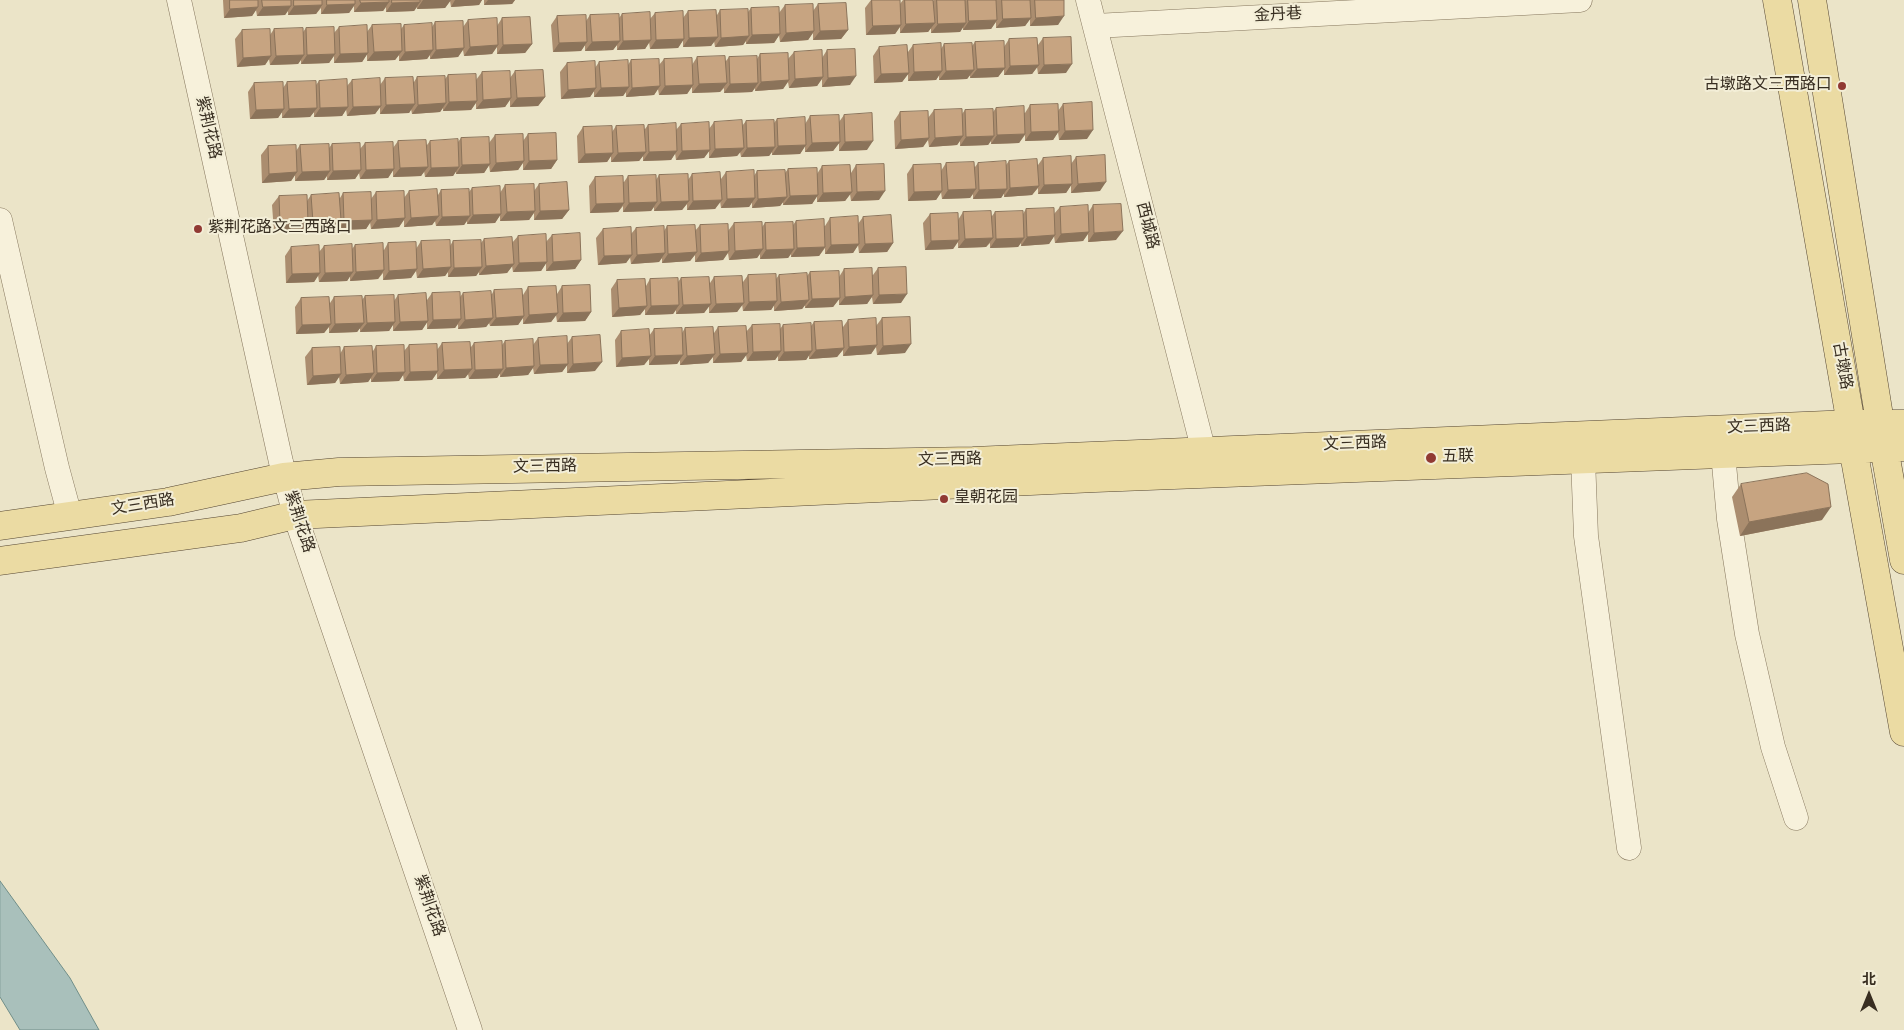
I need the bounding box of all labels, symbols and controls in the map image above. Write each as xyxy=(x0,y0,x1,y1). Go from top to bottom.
street label: 金丹巷 xyxy=(1254,5,1302,27)
place label: 古墩路文三西路口 xyxy=(1704,76,1832,96)
marker: 古墩路文三西路口 xyxy=(1836,80,1848,92)
street label: 紫荆花路 xyxy=(190,95,224,161)
street label: 西城路 xyxy=(1131,200,1161,252)
place label: 紫荆花路文三西路口 xyxy=(208,219,352,239)
marker: 紫荆花路文三西路口 xyxy=(192,223,204,235)
street label: 古墩路 xyxy=(1827,341,1855,391)
street label: 文三西路 xyxy=(1727,417,1791,439)
street label: 文三西路 xyxy=(1323,434,1387,456)
place label: 五联 xyxy=(1442,448,1474,468)
street label: 文三西路 xyxy=(918,451,982,471)
marker: 五联 xyxy=(1424,451,1438,465)
street label: 文三西路 xyxy=(513,458,577,478)
street label: 紫荆花路 xyxy=(279,489,317,555)
place label: 皇朝花园 xyxy=(954,489,1018,509)
street label: 文三西路 xyxy=(110,492,176,520)
marker: 皇朝花园 xyxy=(938,493,950,505)
street label: 紫荆花路 xyxy=(409,873,447,939)
text: 北 xyxy=(1862,969,1876,990)
north arrow xyxy=(1844,970,1894,1020)

